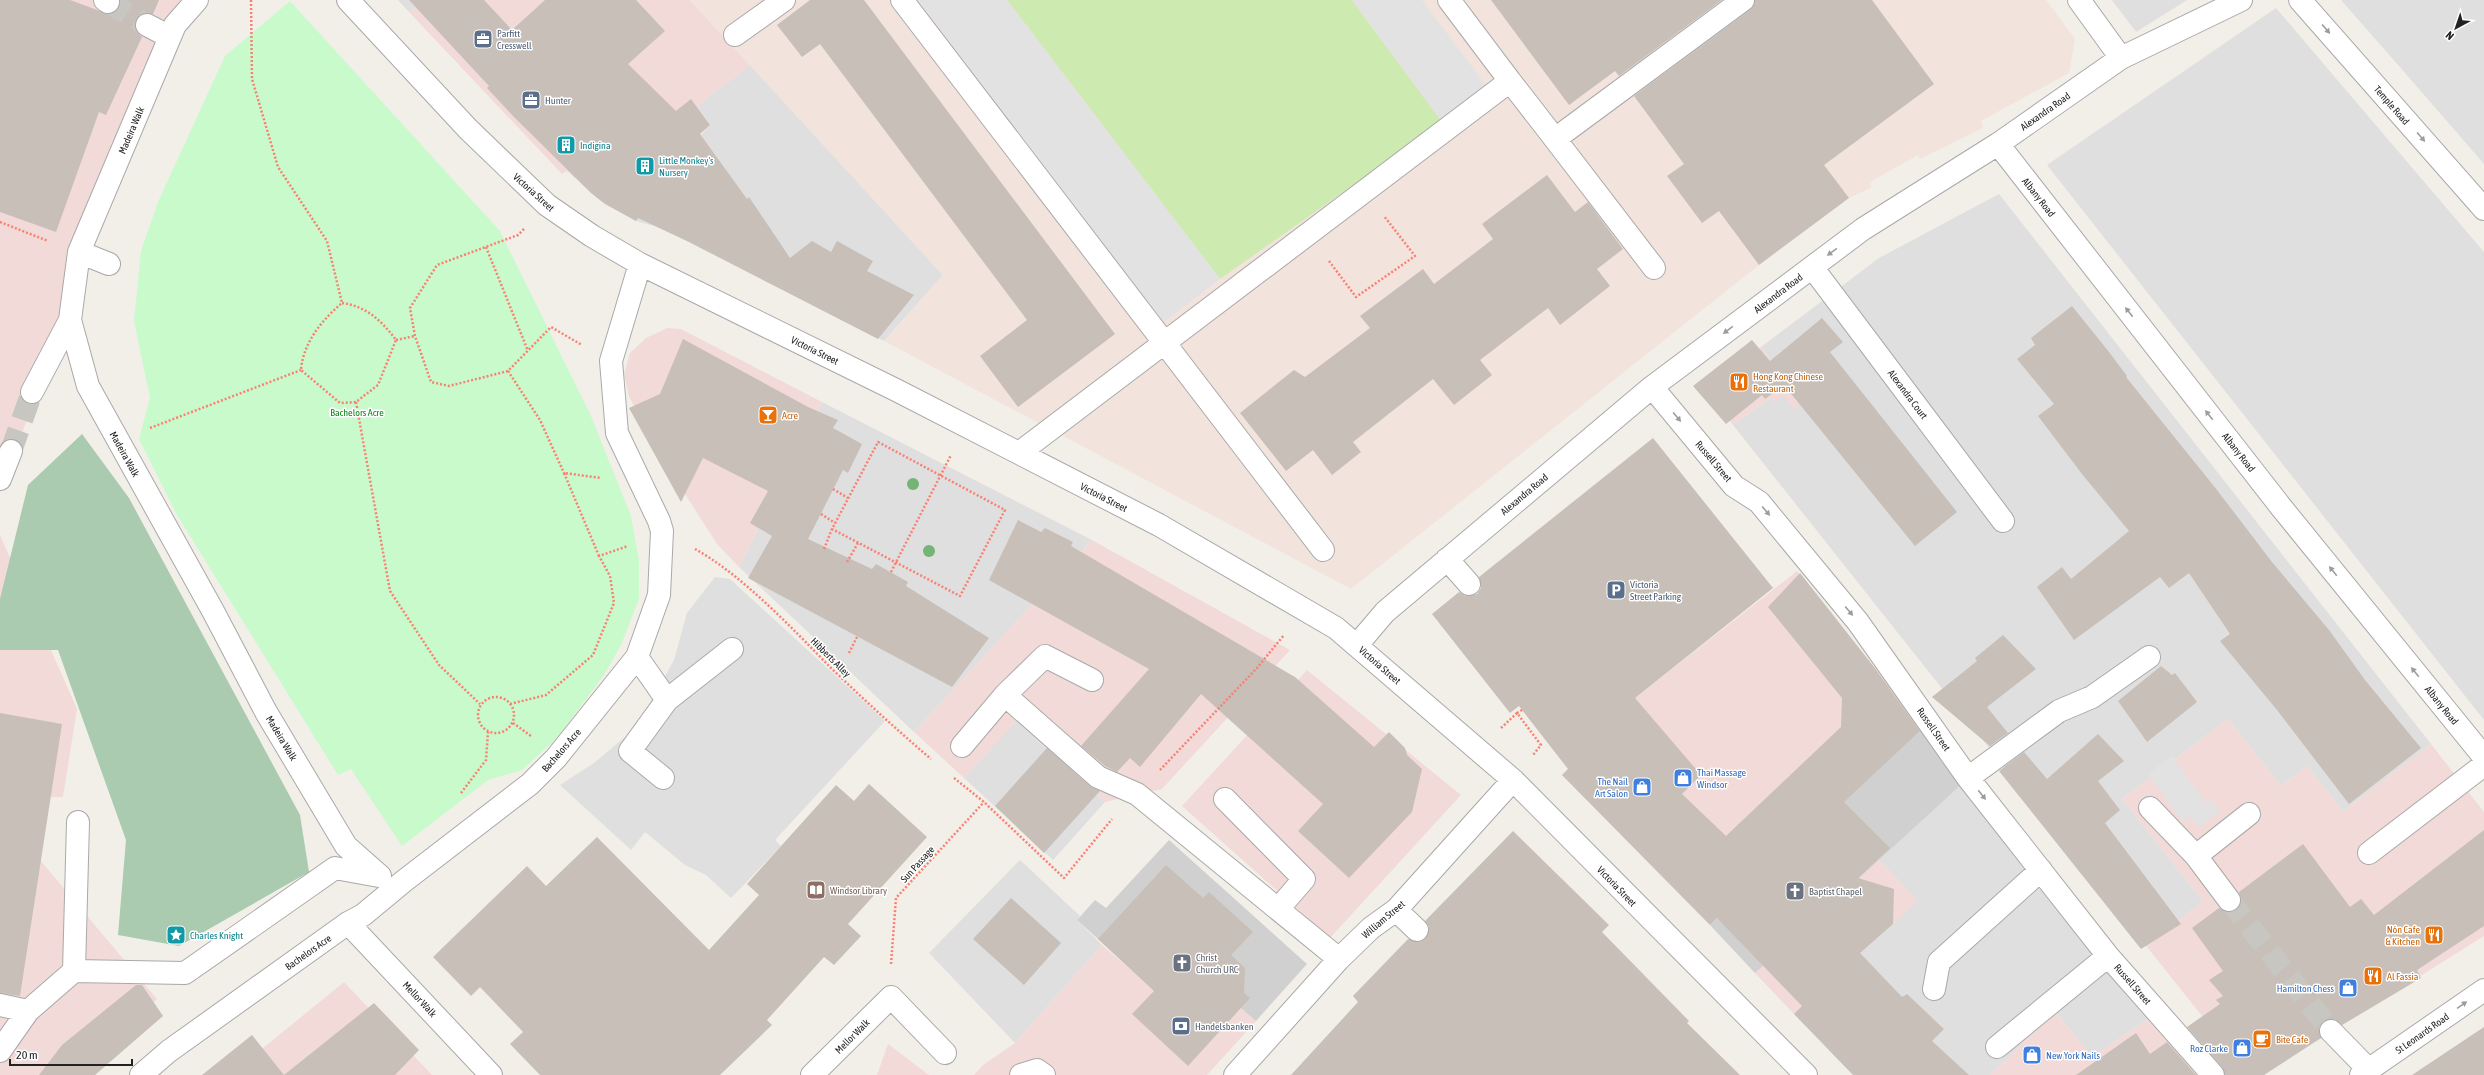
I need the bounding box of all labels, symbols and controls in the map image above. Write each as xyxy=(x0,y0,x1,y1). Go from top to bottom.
north arrow xyxy=(2436,8,2476,48)
one-way arrow xyxy=(2321,24,2330,35)
office icon: Parfitt Cresswell xyxy=(472,28,494,50)
place label: Parfitt Cresswell xyxy=(497,28,532,51)
text: N xyxy=(2443,29,2456,42)
street label: Temple Road xyxy=(2372,84,2412,127)
office icon: Hunter xyxy=(520,89,542,111)
street label: Alexandra Road xyxy=(2018,90,2072,133)
place label: Hunter xyxy=(545,95,572,106)
street label: Madeira Walk xyxy=(117,104,147,156)
one-way arrow xyxy=(2416,132,2425,143)
building icon: Indigina xyxy=(555,134,577,156)
place label: Indigina xyxy=(580,140,611,151)
building icon: Little Monkey's Nursery xyxy=(634,155,656,177)
place label: Little Monkey's Nursery xyxy=(659,155,714,178)
street label: Victoria Street xyxy=(511,171,557,214)
street label: Albany Road xyxy=(2020,176,2057,219)
one-way arrow xyxy=(1827,248,1837,256)
street label: Alexandra Road xyxy=(1752,271,1805,315)
one-way arrow xyxy=(2125,307,2133,318)
one-way arrow xyxy=(1723,326,1733,334)
street label: Victoria Street xyxy=(789,334,840,367)
street label: Alexandra Court xyxy=(1886,368,1930,421)
restaurant icon: Hong Kong Chinese Restaurant xyxy=(1728,371,1750,393)
place label: Hong Kong Chinese Restaurant xyxy=(1753,371,1824,394)
bar icon: Acre xyxy=(757,404,779,426)
park label: Bachelors Acre xyxy=(330,407,384,418)
one-way arrow xyxy=(2205,409,2213,420)
place label: Acre xyxy=(782,410,799,421)
one-way arrow xyxy=(1673,411,1682,422)
street label: Madeira Walk xyxy=(108,430,142,479)
street label: Albany Road xyxy=(2220,431,2257,474)
street label: Russell Street xyxy=(1693,439,1734,484)
street label: Alexandra Road xyxy=(1499,471,1550,517)
street label: Victoria Street xyxy=(1078,481,1129,514)
one-way arrow xyxy=(1762,505,1770,516)
one-way arrow xyxy=(2329,566,2338,577)
parking icon: Victoria Street Parking xyxy=(1605,579,1627,601)
place label: Victoria Street Parking xyxy=(1630,579,1682,602)
one-way arrow xyxy=(1844,605,1853,616)
street label: Hibberts Alley xyxy=(809,635,853,679)
street label: Victoria Street xyxy=(1357,644,1403,687)
one-way arrow xyxy=(2411,667,2420,678)
street label: Albany Road xyxy=(2423,684,2461,727)
street label: Russell Street xyxy=(1915,706,1953,753)
street label: Madeira Walk xyxy=(264,714,300,763)
street label: Bachelors Acre xyxy=(540,726,583,774)
shop icon: Thai Massage Windsor xyxy=(1672,767,1694,789)
place label: Thai Massage Windsor xyxy=(1697,767,1747,790)
place label: The Nail Art Salon xyxy=(1595,776,1628,799)
shop icon: The Nail Art Salon xyxy=(1631,776,1653,798)
one-way arrow xyxy=(1978,790,1987,801)
street label: Sun Passage xyxy=(898,844,937,885)
street label: Victoria Street xyxy=(1595,864,1639,909)
library icon: Windsor Library xyxy=(805,879,827,901)
church icon: Baptist Chapel xyxy=(1784,880,1806,902)
place label: Windsor Library xyxy=(830,885,887,896)
place label: Baptist Chapel xyxy=(1809,886,1862,897)
street label: William Street xyxy=(1360,898,1407,940)
place icon: Charles Knight xyxy=(165,924,187,946)
place label: Nón Cafe & Kitchen xyxy=(2386,924,2420,947)
restaurant icon: Nón Cafe & Kitchen xyxy=(2423,924,2445,946)
place label: Charles Knight xyxy=(190,930,243,941)
street label: Bachelors Acre xyxy=(283,932,334,972)
church icon: Christ Church URC xyxy=(1171,952,1193,974)
place label: Christ Church URC xyxy=(1196,952,1239,975)
street label: Russell Street xyxy=(2112,962,2153,1007)
restaurant icon: Al Fassia xyxy=(2362,965,2384,987)
place label: Al Fassia xyxy=(2387,971,2419,982)
shop icon: Hamilton Chess xyxy=(2337,977,2359,999)
street label: Mellor Walk xyxy=(401,979,439,1020)
place label: Hamilton Chess xyxy=(2277,983,2334,994)
one-way arrow xyxy=(2457,1001,2467,1009)
street label: St Leonards Road xyxy=(2393,1011,2451,1056)
bank icon: Handelsbanken xyxy=(1170,1015,1192,1037)
street label: Mellor Walk xyxy=(833,1016,872,1056)
place label: Handelsbanken xyxy=(1195,1021,1254,1032)
cafe icon: Bite Cafe xyxy=(2251,1028,2273,1050)
place label: Bite Cafe xyxy=(2276,1034,2309,1045)
shop icon: Roz Clarke xyxy=(2231,1037,2253,1059)
scale bar xyxy=(10,1041,132,1067)
place label: Roz Clarke xyxy=(2190,1043,2228,1054)
shop icon: New York Nails xyxy=(2021,1044,2043,1066)
text: 20 m xyxy=(16,1048,38,1062)
place label: New York Nails xyxy=(2046,1050,2100,1061)

